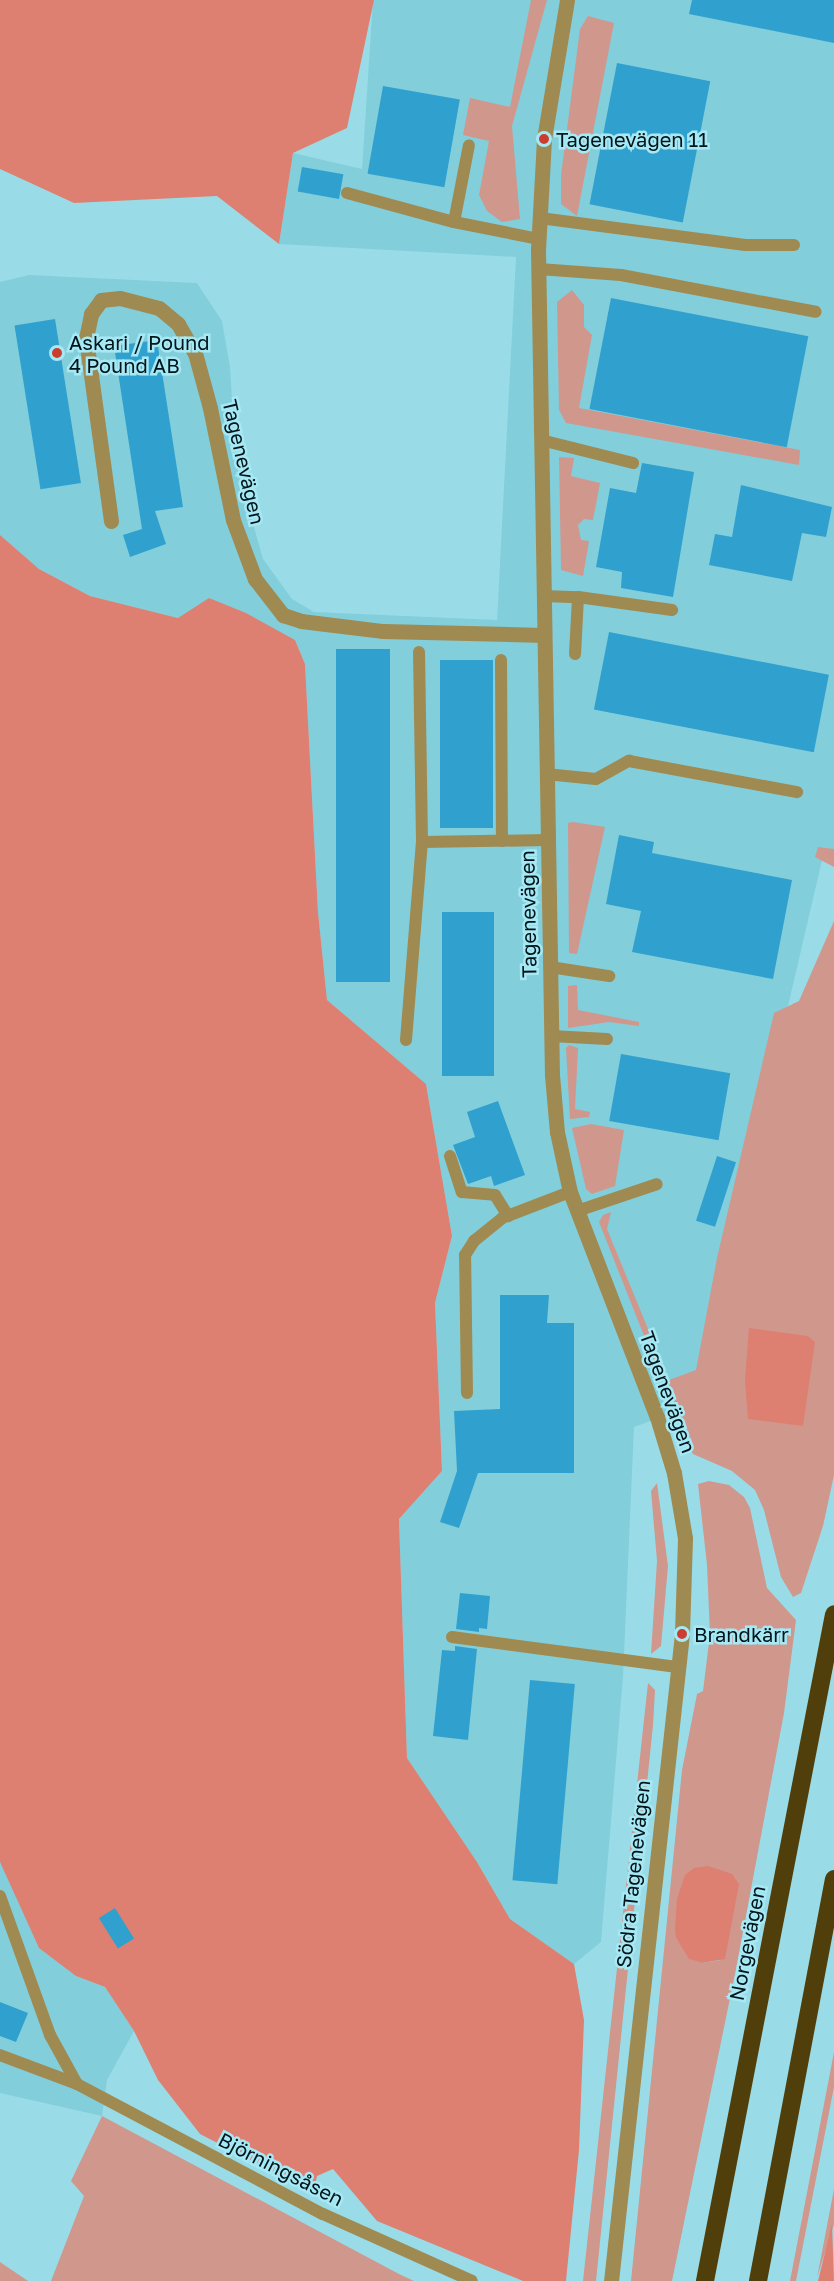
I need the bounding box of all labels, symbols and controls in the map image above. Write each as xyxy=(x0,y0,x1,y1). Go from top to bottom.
place label: Tagenevägen 11 xyxy=(556,127,708,151)
marker: Tagenevägen 11 xyxy=(537,132,551,146)
place label: Askari / Pound 4 Pound AB xyxy=(69,330,210,377)
marker: Askari / Pound 4 Pound AB xyxy=(50,346,64,360)
street label: Tagenevägen xyxy=(218,397,270,527)
street label: Tagenevägen xyxy=(515,850,541,978)
street label: Tagenevägen xyxy=(635,1328,701,1456)
place label: Brandkärr xyxy=(694,1622,789,1646)
marker: Brandkärr xyxy=(675,1627,689,1641)
street label: Södra Tagenevägen xyxy=(611,1779,655,1969)
street label: Norgevägen xyxy=(724,1883,770,2003)
street label: Björningsåsen xyxy=(214,2127,348,2211)

